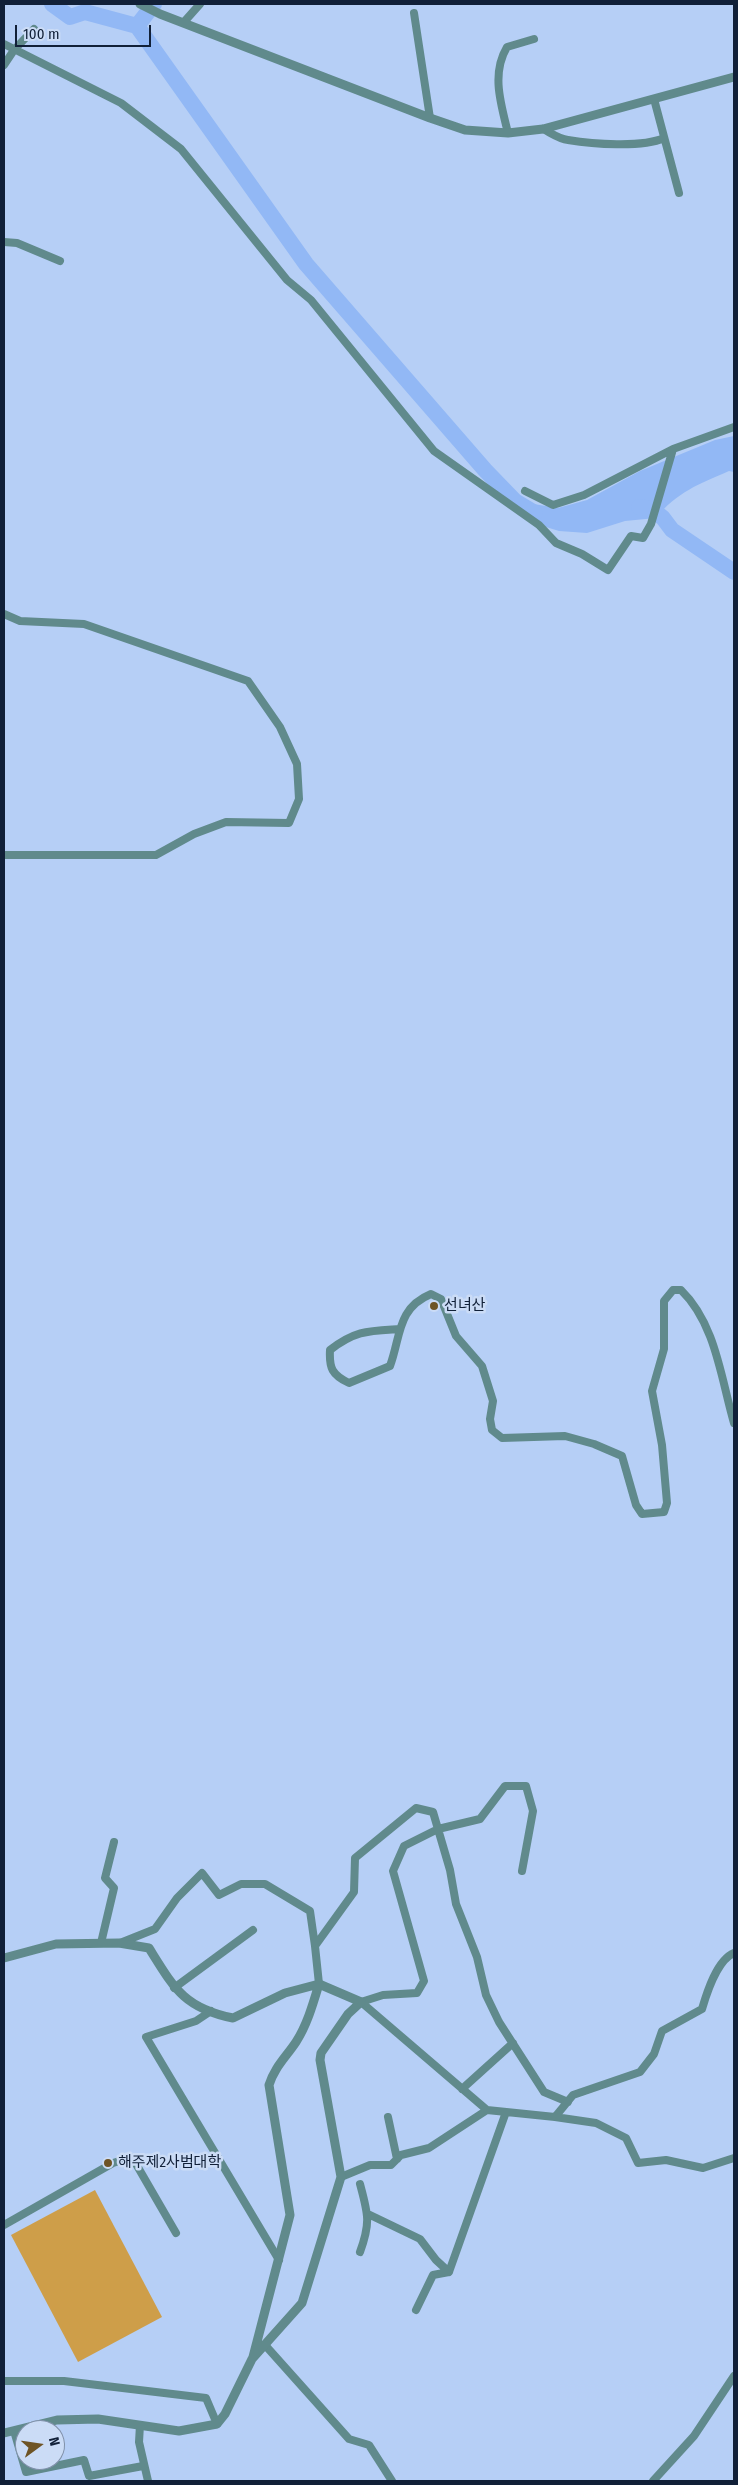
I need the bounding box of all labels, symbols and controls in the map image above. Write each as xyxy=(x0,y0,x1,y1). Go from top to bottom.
scale bar xyxy=(18,15,154,47)
text: 100 m xyxy=(23,25,60,43)
place label: 선녀산 xyxy=(444,1297,485,1315)
marker: 선녀산 xyxy=(428,1300,440,1312)
place label: 해주제2사범대학 xyxy=(118,2154,221,2172)
marker: 해주제2사범대학 xyxy=(102,2157,114,2169)
north arrow xyxy=(15,2420,65,2470)
text: N xyxy=(45,2435,63,2448)

